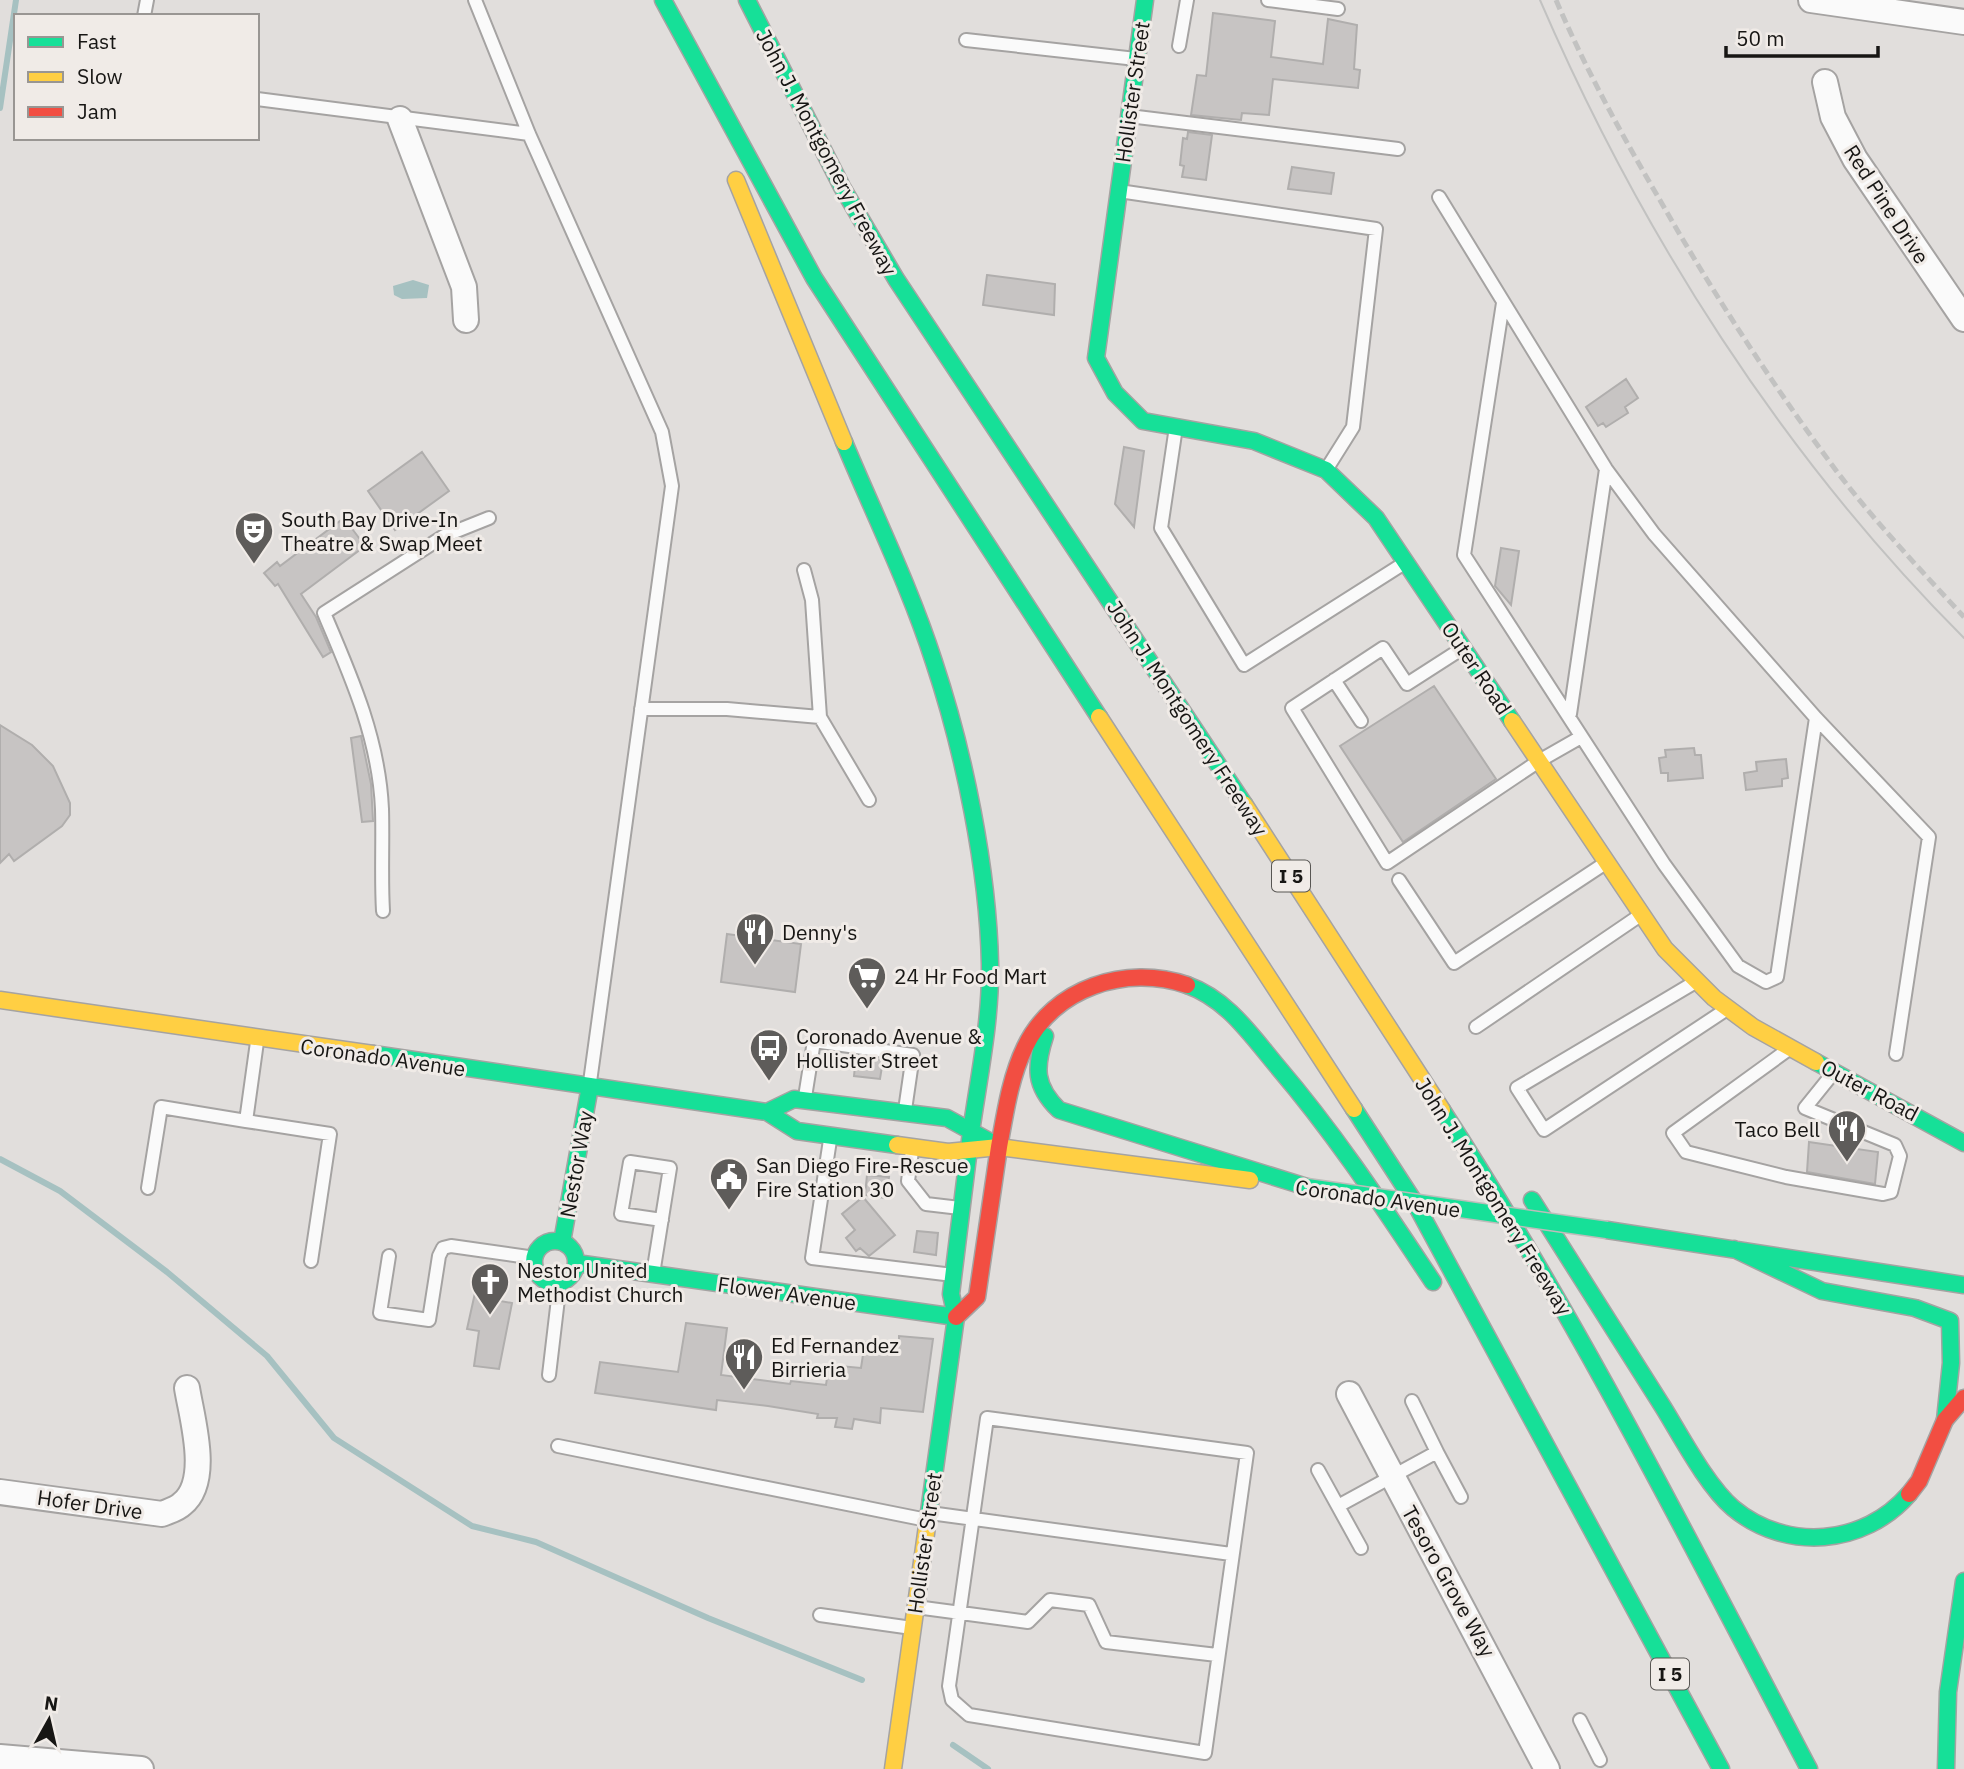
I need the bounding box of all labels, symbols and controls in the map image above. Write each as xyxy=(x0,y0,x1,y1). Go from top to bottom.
legend xyxy=(14,14,259,140)
scale bar xyxy=(1726,14,1878,58)
street label: Hollister Street xyxy=(1108,20,1156,164)
street label: John J. Montgomery Freeway xyxy=(750,24,904,281)
text: 50 m xyxy=(1736,24,1785,52)
text: Fast xyxy=(77,27,117,55)
text: Slow xyxy=(77,62,123,90)
text: Jam xyxy=(77,97,117,125)
street label: Red Pine Drive xyxy=(1838,139,1936,269)
place label: South Bay Drive-In Theatre & Swap Meet xyxy=(281,505,483,557)
theatre icon: South Bay Drive-In Theatre & Swap Meet xyxy=(233,510,275,565)
street label: John J. Montgomery Freeway xyxy=(1101,595,1275,842)
street label: Outer Road xyxy=(1436,616,1518,720)
road number: I 5 xyxy=(1272,860,1310,891)
restaurant icon: Denny's xyxy=(734,911,776,966)
place label: Denny's xyxy=(782,918,858,946)
supermarket icon: 24 Hr Food Mart xyxy=(846,955,888,1010)
place label: 24 Hr Food Mart xyxy=(894,962,1047,990)
place label: Coronado Avenue & Hollister Street xyxy=(796,1022,982,1074)
bus stop icon: Coronado Avenue & Hollister Street xyxy=(748,1027,790,1082)
street label: Coronado Avenue xyxy=(299,1032,467,1082)
street label: Outer Road xyxy=(1816,1053,1924,1127)
street label: John J. Montgomery Freeway xyxy=(1409,1072,1579,1321)
street label: Nestor Way xyxy=(553,1108,599,1220)
restaurant icon: Taco Bell xyxy=(1826,1108,1868,1163)
place label: Taco Bell xyxy=(1735,1115,1820,1143)
place label: San Diego Fire-Rescue Fire Station 30 xyxy=(756,1151,968,1203)
public building icon: San Diego Fire-Rescue Fire Station 30 xyxy=(708,1156,750,1211)
street label: Coronado Avenue xyxy=(1294,1173,1462,1223)
place label: Nestor United Methodist Church xyxy=(517,1256,683,1308)
church icon: Nestor United Methodist Church xyxy=(469,1261,511,1316)
street label: Flower Avenue xyxy=(716,1269,858,1317)
place label: Ed Fernandez Birrieria xyxy=(771,1331,899,1383)
restaurant icon: Ed Fernandez Birrieria xyxy=(723,1336,765,1391)
street label: Hollister Street xyxy=(900,1471,948,1615)
street label: Hofer Drive xyxy=(35,1483,145,1525)
street label: Tesoro Grove Way xyxy=(1396,1500,1502,1662)
road number: I 5 xyxy=(1651,1658,1689,1690)
north arrow xyxy=(14,1685,84,1755)
text: N xyxy=(43,1690,60,1716)

